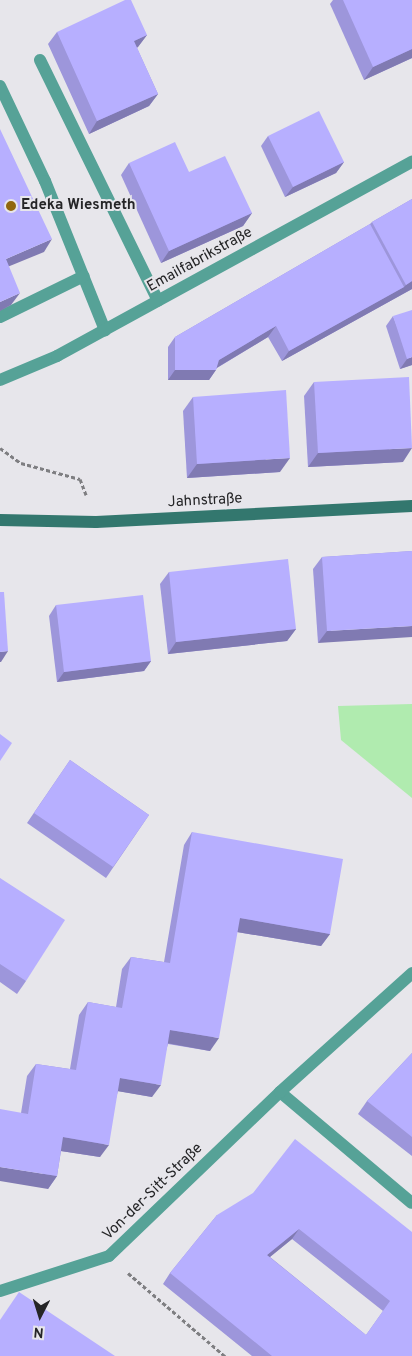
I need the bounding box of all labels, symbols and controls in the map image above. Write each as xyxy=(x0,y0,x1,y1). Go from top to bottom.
place label: Edeka Wiesmeth xyxy=(21,197,136,215)
marker: Edeka Wiesmeth xyxy=(5,200,17,212)
street label: Emailfabrikstraße xyxy=(144,224,256,296)
street label: Jahnstraße xyxy=(167,490,243,512)
street label: Von-der-Sitt-Straße xyxy=(99,1140,207,1244)
north arrow xyxy=(15,1291,65,1341)
text: N xyxy=(33,1323,44,1340)

